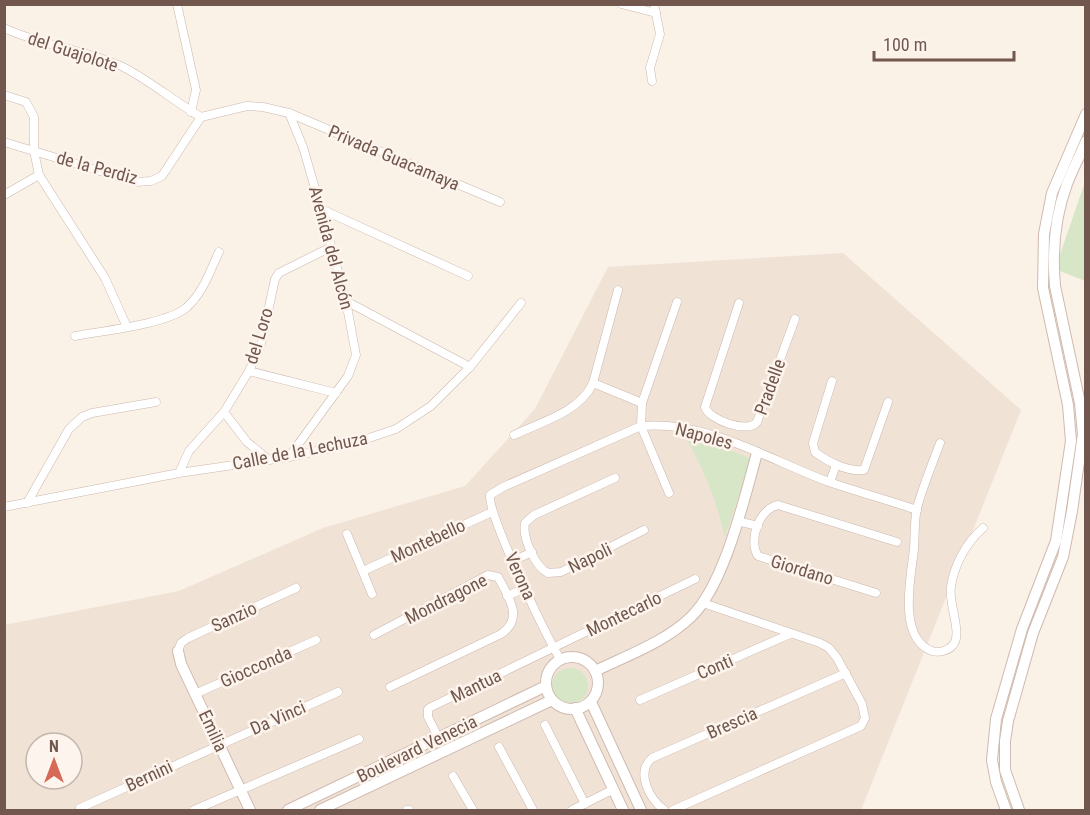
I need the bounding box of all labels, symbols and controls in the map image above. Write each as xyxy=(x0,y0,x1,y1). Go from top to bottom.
scale bar xyxy=(874,24,1014,62)
street label: del Guajolote xyxy=(25,27,121,76)
text: 100 m xyxy=(883,34,927,55)
street label: Privada Guacamaya xyxy=(325,120,463,195)
street label: de la Perdiz xyxy=(54,147,140,188)
street label: Avenida del Alcón xyxy=(305,184,358,312)
street label: del Loro xyxy=(240,305,277,366)
street label: Pradelle xyxy=(750,356,789,418)
street label: Napoles xyxy=(673,418,735,453)
street label: Calle de la Lechuza xyxy=(231,427,369,474)
street label: Montebello xyxy=(387,514,468,567)
street label: Napoli xyxy=(565,538,615,577)
street label: Verona xyxy=(501,549,540,603)
street label: Giordano xyxy=(768,550,836,589)
street label: Mondragone xyxy=(401,569,490,628)
street label: Montecarlo xyxy=(583,586,665,641)
street label: Sanzio xyxy=(208,597,260,636)
street label: Giocconda xyxy=(217,642,295,692)
street label: Conti xyxy=(693,650,736,684)
street label: Mantua xyxy=(447,664,504,707)
street label: Da Vinci xyxy=(247,696,309,739)
street label: Brescia xyxy=(703,702,760,743)
street label: Emilia xyxy=(195,707,232,755)
street label: Boulevard Venecia xyxy=(353,710,480,787)
north arrow xyxy=(24,731,84,791)
text: N xyxy=(49,737,59,756)
street label: Bernini xyxy=(122,756,176,796)

